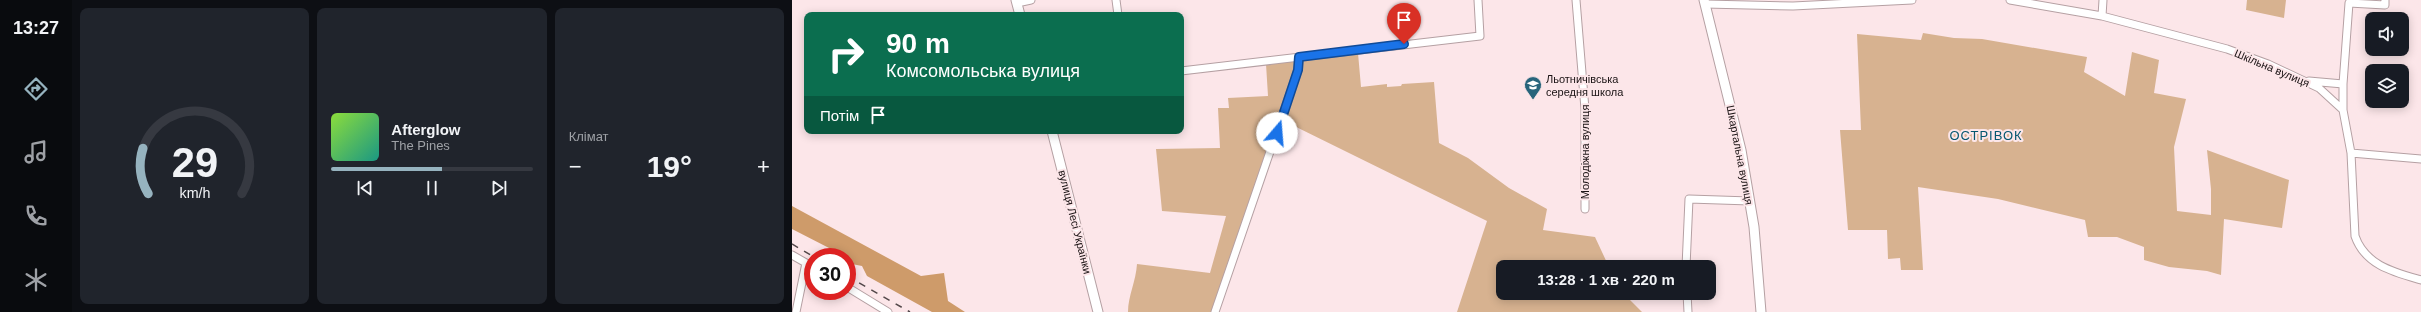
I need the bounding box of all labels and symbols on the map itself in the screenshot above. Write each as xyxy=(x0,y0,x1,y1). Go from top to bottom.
pin xyxy=(1387,3,1421,44)
street label: Шкільна вулиця xyxy=(2233,47,2311,89)
place label: Льотничівська середня школа xyxy=(1546,73,1624,98)
school or university icon: Льотничівська середня школа xyxy=(1523,75,1543,100)
street label: Шкартальна вулиця xyxy=(1724,104,1756,206)
street label: Молодіжна вулиця xyxy=(1579,105,1591,199)
position arrow xyxy=(1256,112,1298,154)
district label: ОСТРІВОК xyxy=(1949,128,2023,143)
street label: вулиця Лесі Українки xyxy=(1056,169,1094,275)
speed limit sign: 30 xyxy=(804,248,856,300)

